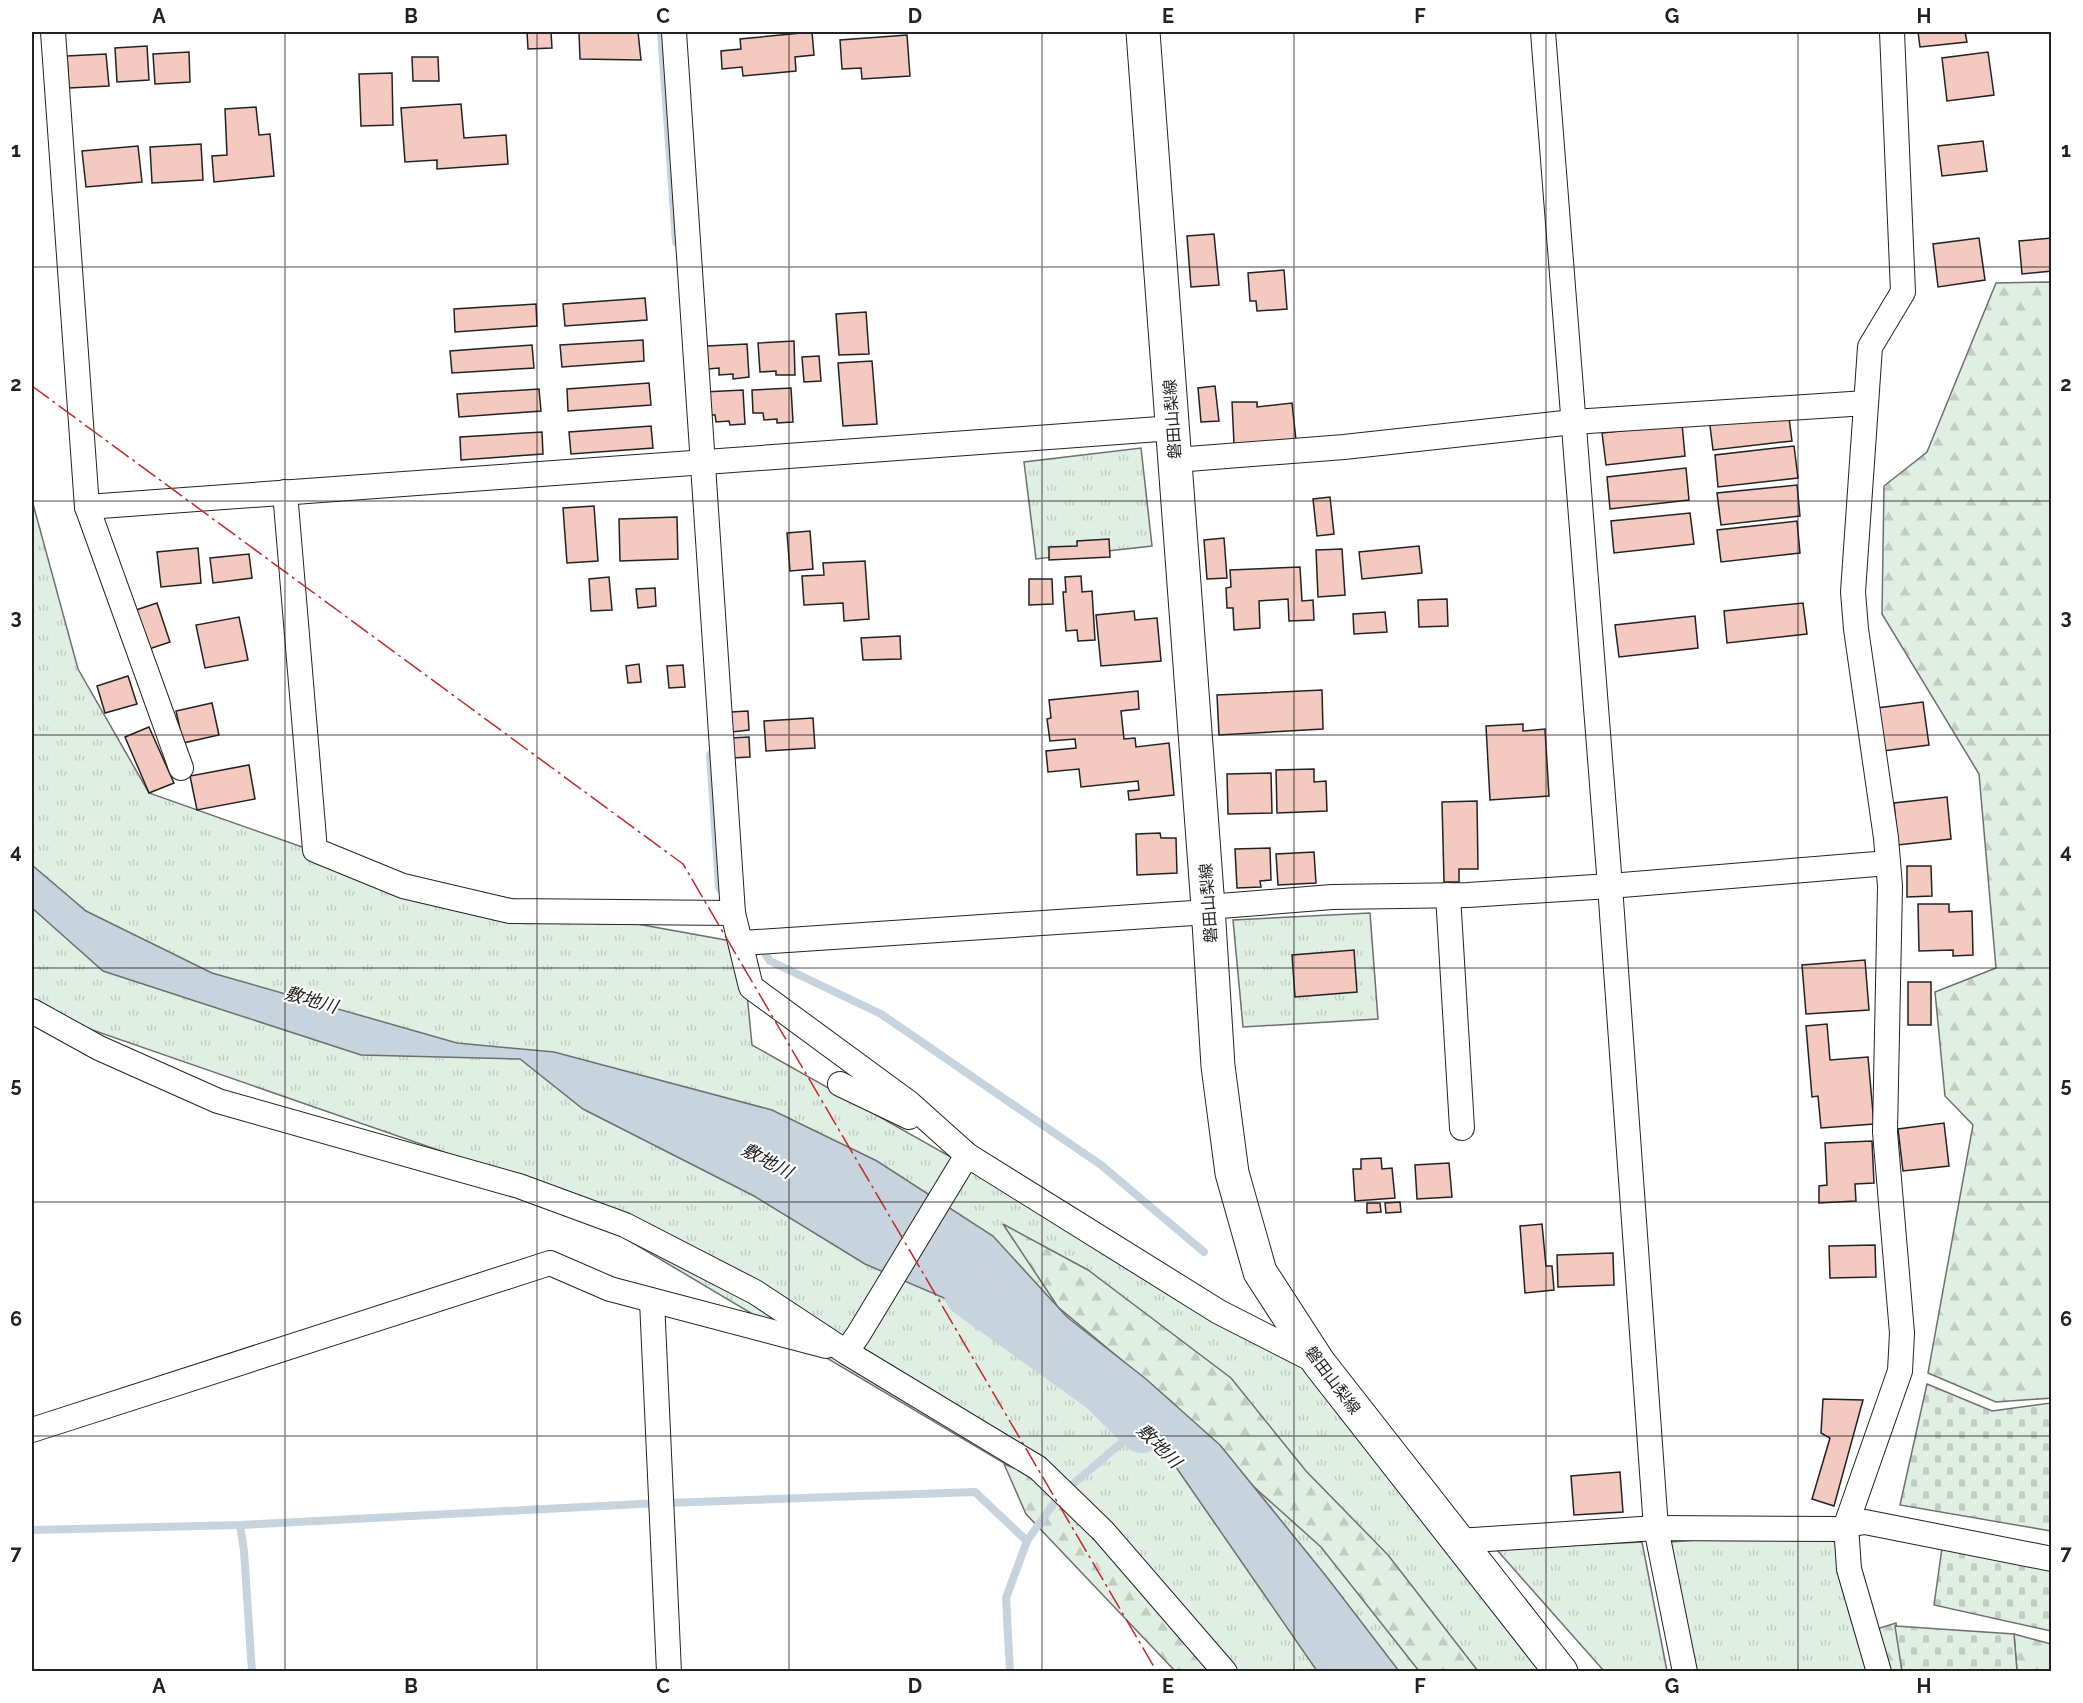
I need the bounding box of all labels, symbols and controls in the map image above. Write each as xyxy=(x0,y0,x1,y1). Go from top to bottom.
text: A xyxy=(152,4,166,28)
text: B xyxy=(404,4,418,28)
text: C xyxy=(656,4,670,28)
text: D xyxy=(908,4,922,28)
text: E xyxy=(1162,4,1174,28)
text: F xyxy=(1414,4,1426,28)
text: G xyxy=(1665,4,1679,28)
text: H xyxy=(1917,4,1931,28)
text: 1 xyxy=(11,138,21,162)
text: 1 xyxy=(2061,138,2071,162)
text: 2 xyxy=(10,372,22,396)
text: 2 xyxy=(2060,372,2072,396)
street label: 磐田山梨線 xyxy=(1160,378,1185,460)
text: 3 xyxy=(10,605,22,629)
text: 3 xyxy=(2060,605,2072,629)
text: 4 xyxy=(10,839,22,863)
text: 4 xyxy=(2060,839,2072,863)
street label: 磐田山梨線 xyxy=(1196,862,1221,944)
water label: 敷地川 xyxy=(282,982,342,1018)
text: 5 xyxy=(10,1073,22,1097)
text: 5 xyxy=(2060,1073,2072,1097)
water label: 敷地川 xyxy=(738,1139,798,1183)
text: 6 xyxy=(10,1307,22,1331)
text: 6 xyxy=(2060,1307,2072,1331)
street label: 磐田山梨線 xyxy=(1301,1343,1364,1418)
water label: 敷地川 xyxy=(1133,1419,1187,1474)
text: 7 xyxy=(10,1541,22,1565)
text: 7 xyxy=(2060,1541,2072,1565)
text: A xyxy=(152,1674,166,1698)
text: B xyxy=(404,1674,418,1698)
text: C xyxy=(656,1674,670,1698)
text: D xyxy=(908,1674,922,1698)
text: E xyxy=(1162,1674,1174,1698)
text: F xyxy=(1414,1674,1426,1698)
text: G xyxy=(1665,1674,1679,1698)
text: H xyxy=(1917,1674,1931,1698)

